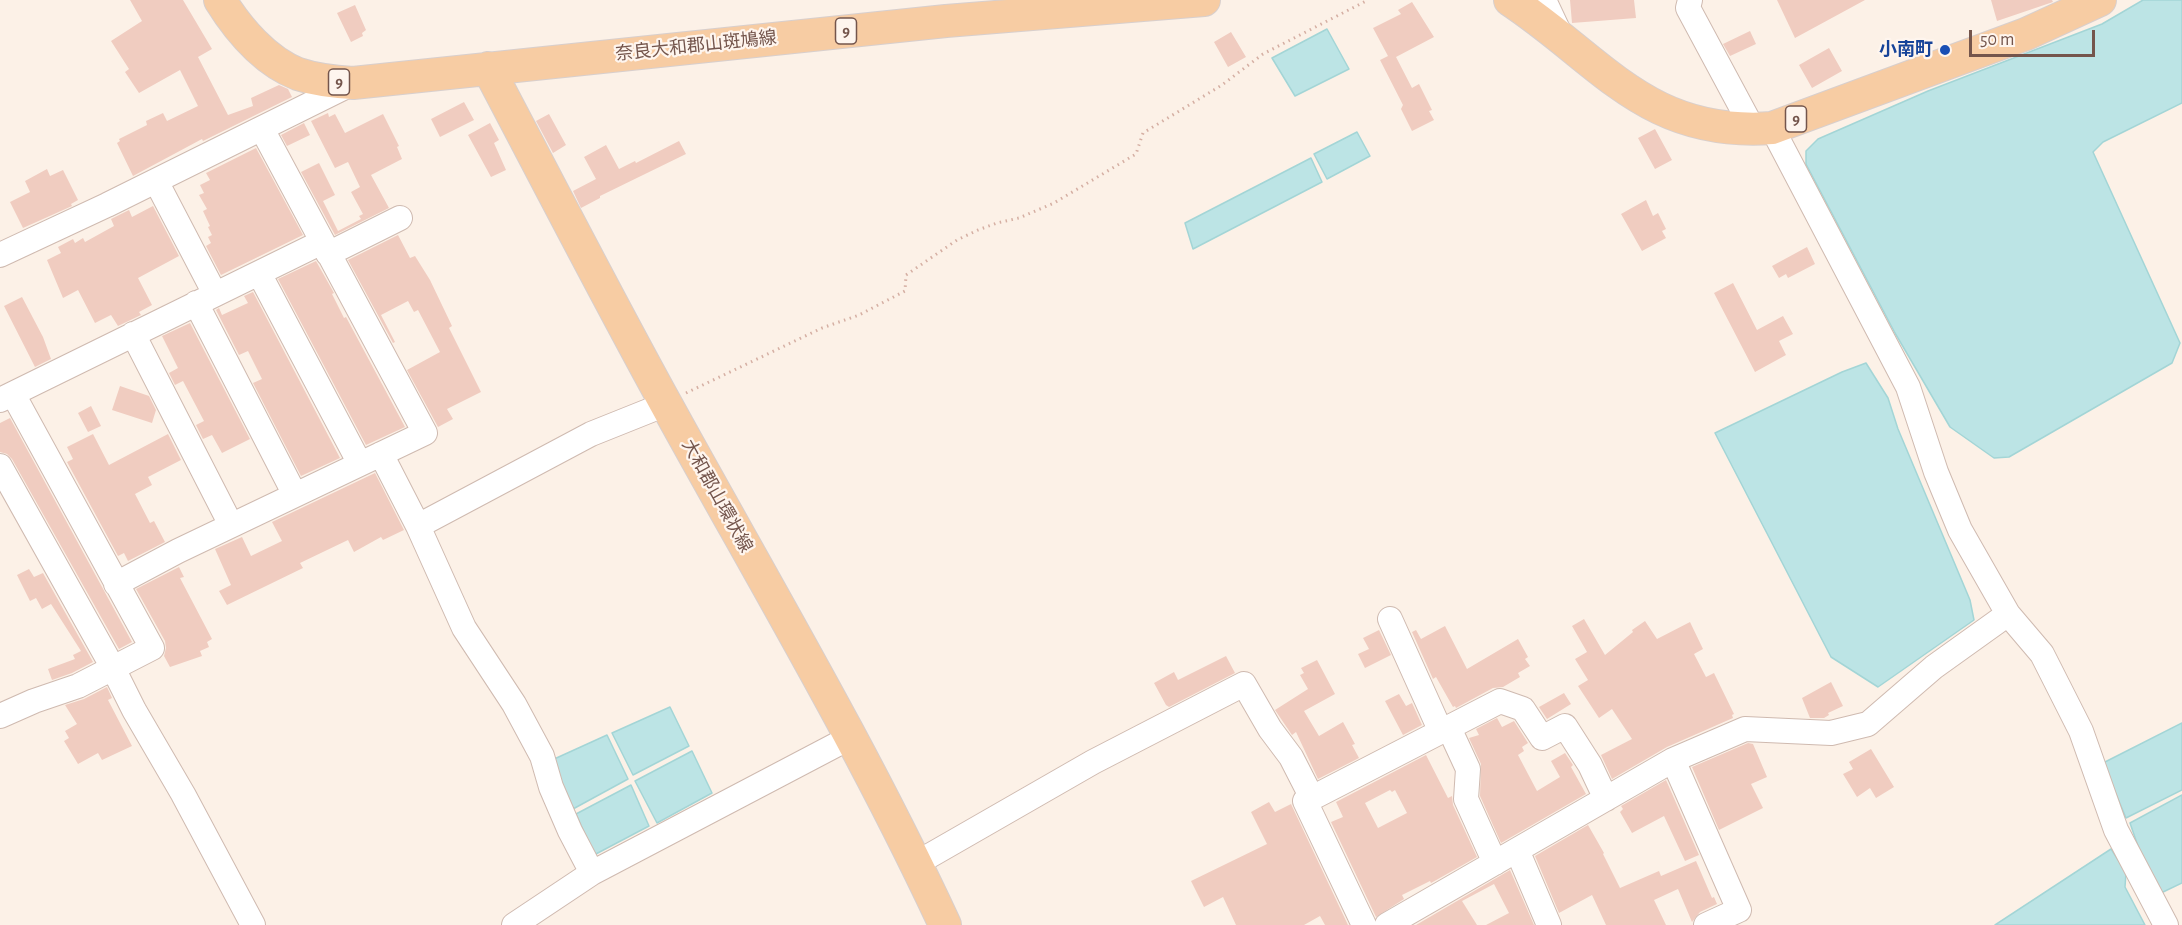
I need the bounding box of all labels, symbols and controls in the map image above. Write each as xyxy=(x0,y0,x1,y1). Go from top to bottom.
road number: 9 xyxy=(836,18,856,44)
scale bar xyxy=(1972,18,2098,56)
street label: 奈良大和郡山斑鳩線 xyxy=(614,27,778,65)
text: 50 m xyxy=(1980,31,2014,49)
place label: 小南町 xyxy=(1879,39,1933,61)
marker: 小南町 xyxy=(1938,43,1952,57)
road number: 9 xyxy=(328,69,350,95)
road number: 9 xyxy=(1786,106,1806,132)
street label: 大和郡山環状線 xyxy=(677,436,757,556)

